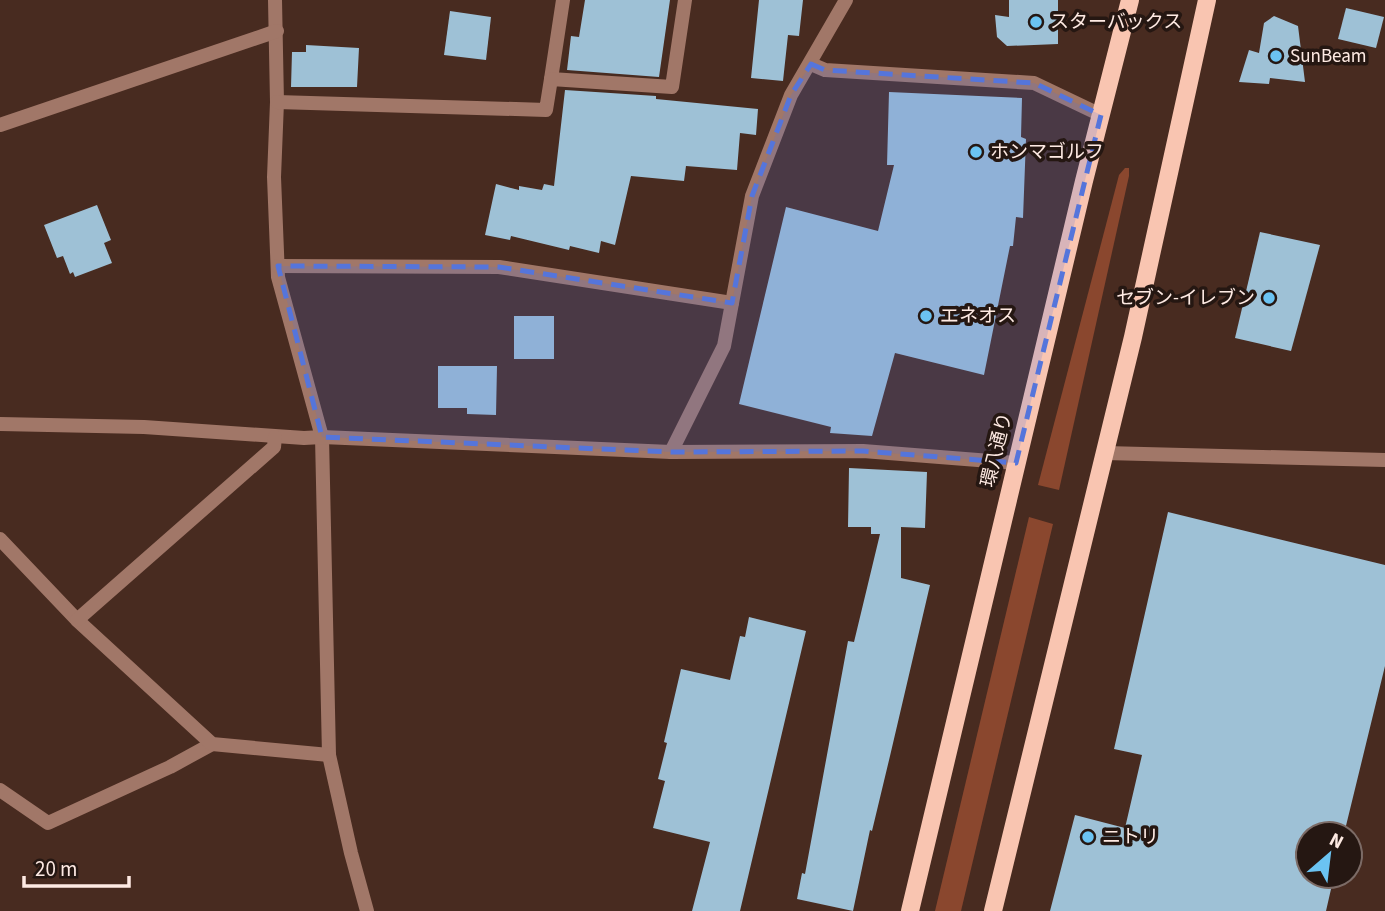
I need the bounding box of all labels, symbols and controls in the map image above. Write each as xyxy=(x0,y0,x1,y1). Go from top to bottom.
place label: スターバックス xyxy=(1050,9,1182,36)
marker: スターバックス xyxy=(1028,14,1044,30)
place label: SunBeam xyxy=(1290,43,1367,70)
marker: SunBeam xyxy=(1268,48,1284,64)
place label: ホンマゴルフ xyxy=(990,139,1104,166)
marker: ホンマゴルフ xyxy=(968,144,984,160)
place label: セブン-イレブン xyxy=(1116,285,1255,312)
marker: セブン-イレブン xyxy=(1261,290,1277,306)
place label: エネオス xyxy=(940,303,1016,330)
marker: エネオス xyxy=(918,308,934,324)
street label: 環八通り xyxy=(975,410,1019,490)
north arrow xyxy=(1294,820,1364,890)
place label: ニトリ xyxy=(1102,824,1159,851)
text: N xyxy=(1324,826,1348,856)
marker: ニトリ xyxy=(1080,829,1096,845)
scale bar xyxy=(24,844,130,888)
text: 20 m xyxy=(35,854,77,884)

